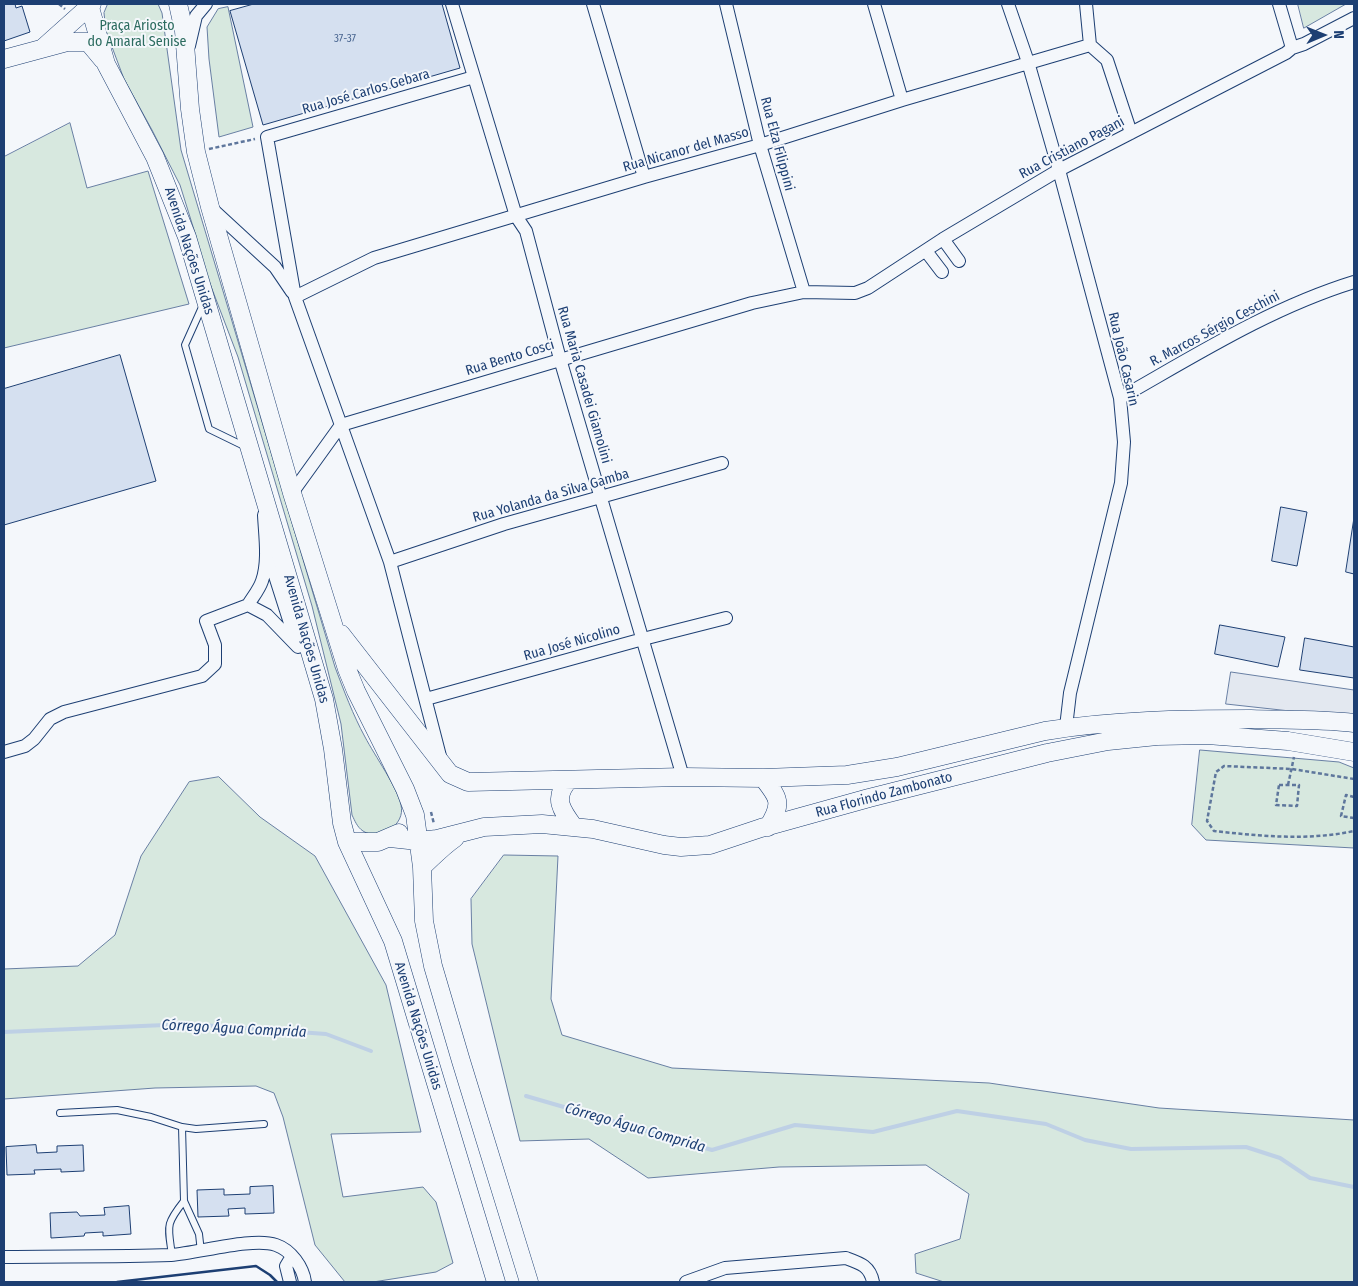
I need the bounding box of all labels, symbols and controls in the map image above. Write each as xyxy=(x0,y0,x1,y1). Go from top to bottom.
north arrow xyxy=(1298,10,1348,60)
park label: Praça Ariosto do Amaral Senise xyxy=(88,18,186,50)
text: N xyxy=(1330,30,1347,39)
house number: 37-37 xyxy=(334,32,356,46)
street label: Rua José Carlos Gebara xyxy=(300,66,432,118)
street label: Rua Elza Filippini xyxy=(756,95,798,193)
street label: Rua Cristiano Pagani xyxy=(1016,113,1128,183)
street label: Rua Nicanor del Masso xyxy=(621,124,751,176)
street label: Avenida Nações Unidas xyxy=(160,185,218,317)
street label: R. Marcos Sérgio Ceschini xyxy=(1147,288,1283,370)
street label: Rua Maria Casadei Giamolini xyxy=(553,304,615,466)
street label: Rua João Casarin xyxy=(1104,310,1142,408)
street label: Rua Bento Cosci xyxy=(464,337,556,379)
street label: Rua Yolanda da Silva Gamba xyxy=(471,466,631,526)
street label: Avenida Nações Unidas xyxy=(280,573,332,705)
street label: Rua José Nicolino xyxy=(522,621,622,665)
street label: Rua Florindo Zambonato xyxy=(814,769,954,821)
street label: Avenida Nações Unidas xyxy=(391,960,445,1092)
water label: Córrego Água Comprida xyxy=(161,1016,307,1042)
water label: Córrego Água Comprida xyxy=(563,1099,707,1157)

